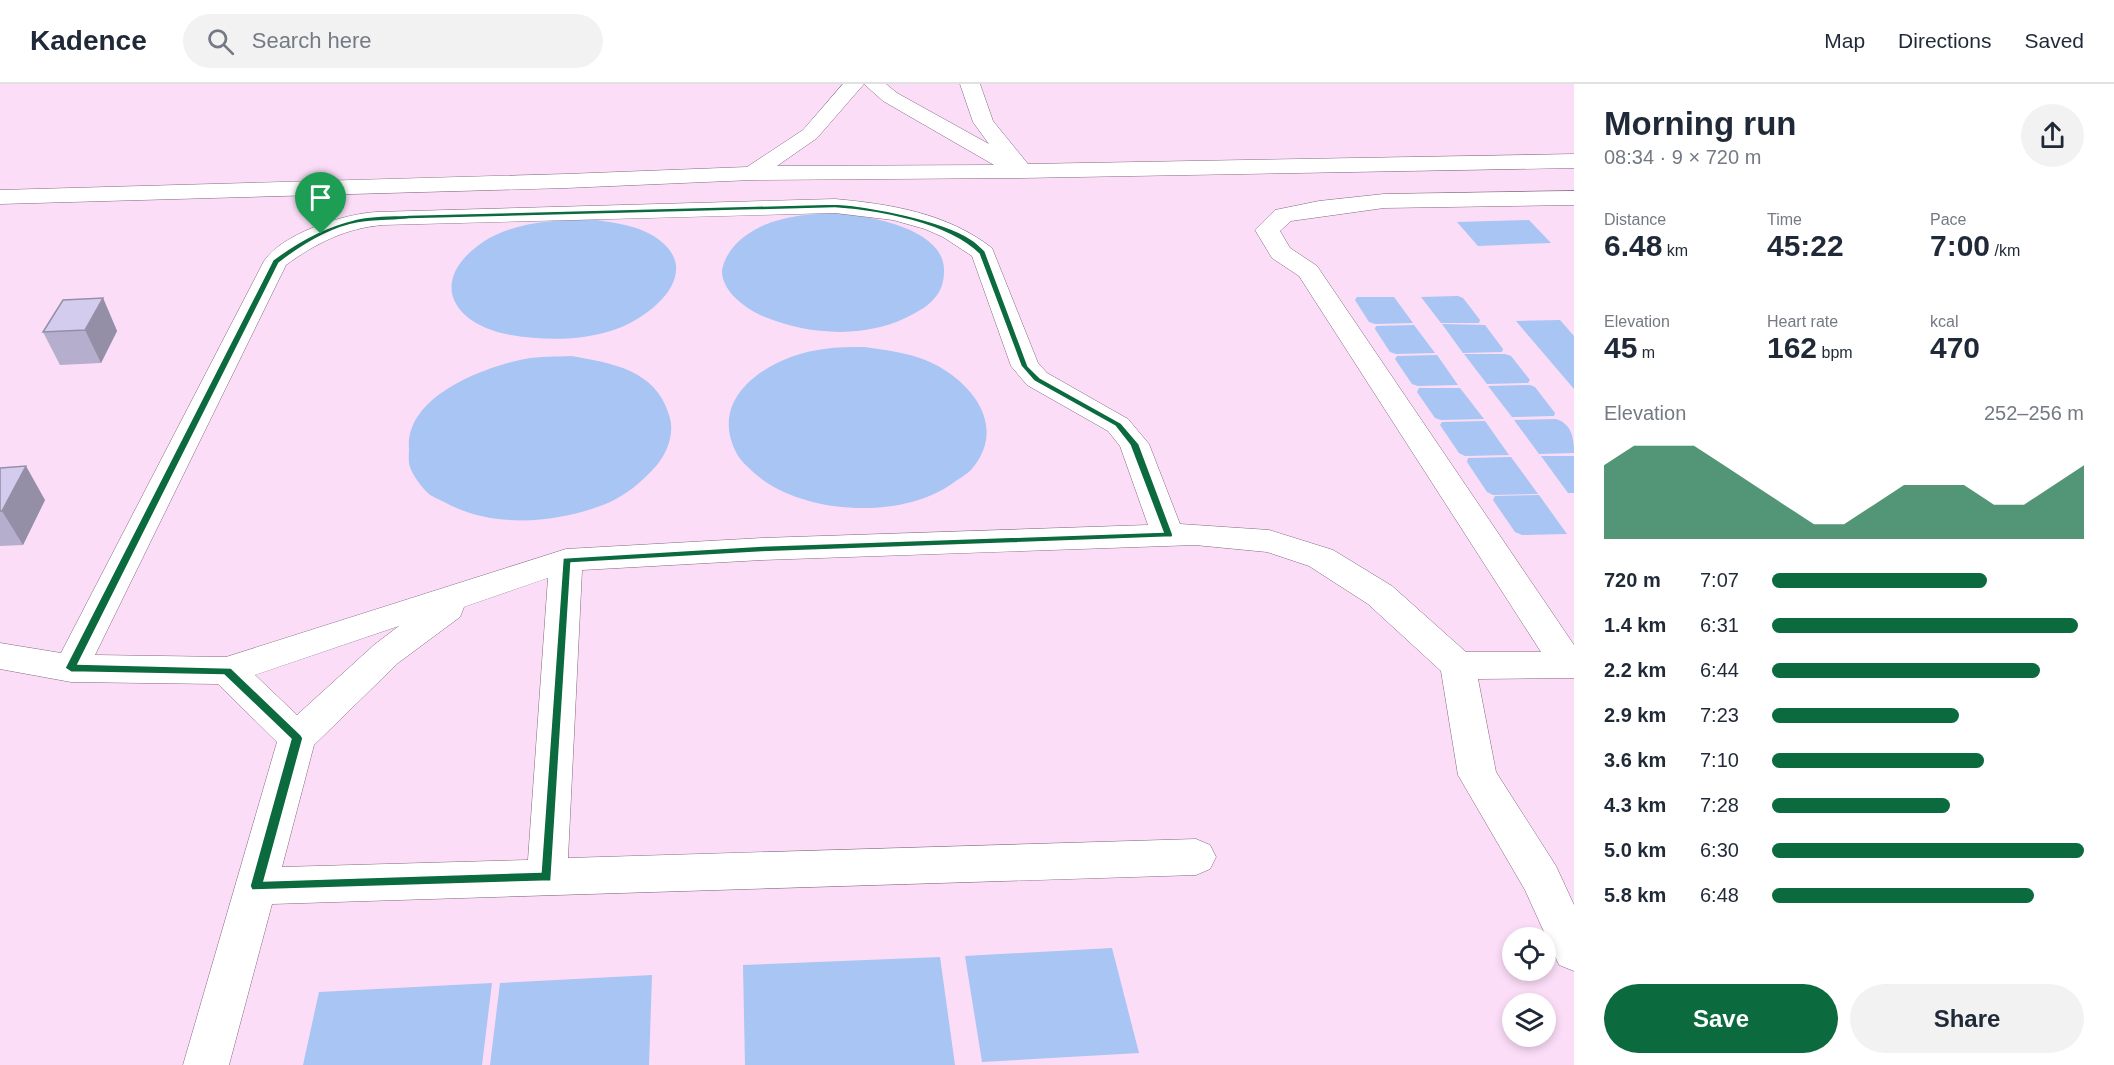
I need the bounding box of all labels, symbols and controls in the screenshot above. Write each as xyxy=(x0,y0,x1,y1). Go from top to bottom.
search box xyxy=(183,14,603,68)
text: Kadence xyxy=(30,25,147,56)
icon: search xyxy=(204,25,237,58)
text: Search here xyxy=(252,28,372,53)
text: Map xyxy=(1824,29,1865,52)
text: Directions xyxy=(1898,29,1991,52)
text: Saved xyxy=(2024,29,2084,52)
button: share xyxy=(2021,104,2084,167)
text: Morning run xyxy=(1604,105,1796,142)
text: 08:34 · 9 × 720 m xyxy=(1604,146,1761,168)
pin xyxy=(295,172,346,234)
icon: arrive xyxy=(304,181,337,214)
text: Distance xyxy=(1604,211,1666,228)
text: Time xyxy=(1767,211,1802,228)
text: Pace xyxy=(1930,211,1966,228)
text: 6.48 xyxy=(1604,229,1662,262)
text: 45:22 xyxy=(1767,229,1844,262)
text: 7:00 xyxy=(1930,229,1990,262)
text: km xyxy=(1662,242,1688,259)
text: /km xyxy=(1990,242,2020,259)
text: Elevation xyxy=(1604,313,1670,330)
text: Heart rate xyxy=(1767,313,1838,330)
text: kcal xyxy=(1930,313,1958,330)
text: 45 xyxy=(1604,331,1637,364)
text: 162 xyxy=(1767,331,1817,364)
text: 470 xyxy=(1930,331,1980,364)
text: m xyxy=(1637,344,1655,361)
text: bpm xyxy=(1817,344,1853,361)
text: Elevation xyxy=(1604,402,1686,424)
text: 252–256 m xyxy=(1984,402,2084,424)
text: 720 m xyxy=(1604,569,1661,591)
text: 7:07 xyxy=(1700,569,1739,591)
text: 1.4 km xyxy=(1604,614,1666,636)
text: 6:31 xyxy=(1700,614,1739,636)
text: 2.2 km xyxy=(1604,659,1666,681)
text: 6:44 xyxy=(1700,659,1739,681)
text: 2.9 km xyxy=(1604,704,1666,726)
text: 7:23 xyxy=(1700,704,1739,726)
text: 3.6 km xyxy=(1604,749,1666,771)
text: 7:10 xyxy=(1700,749,1739,771)
text: 4.3 km xyxy=(1604,794,1666,816)
text: 7:28 xyxy=(1700,794,1739,816)
text: 5.0 km xyxy=(1604,839,1666,861)
text: 6:30 xyxy=(1700,839,1739,861)
text: 5.8 km xyxy=(1604,884,1666,906)
text: 6:48 xyxy=(1700,884,1739,906)
map controls xyxy=(1502,927,1556,1047)
button: locate xyxy=(1502,927,1556,981)
button: Save xyxy=(1604,984,1838,1053)
button: Share xyxy=(1850,984,2084,1053)
button: layers xyxy=(1502,993,1556,1047)

